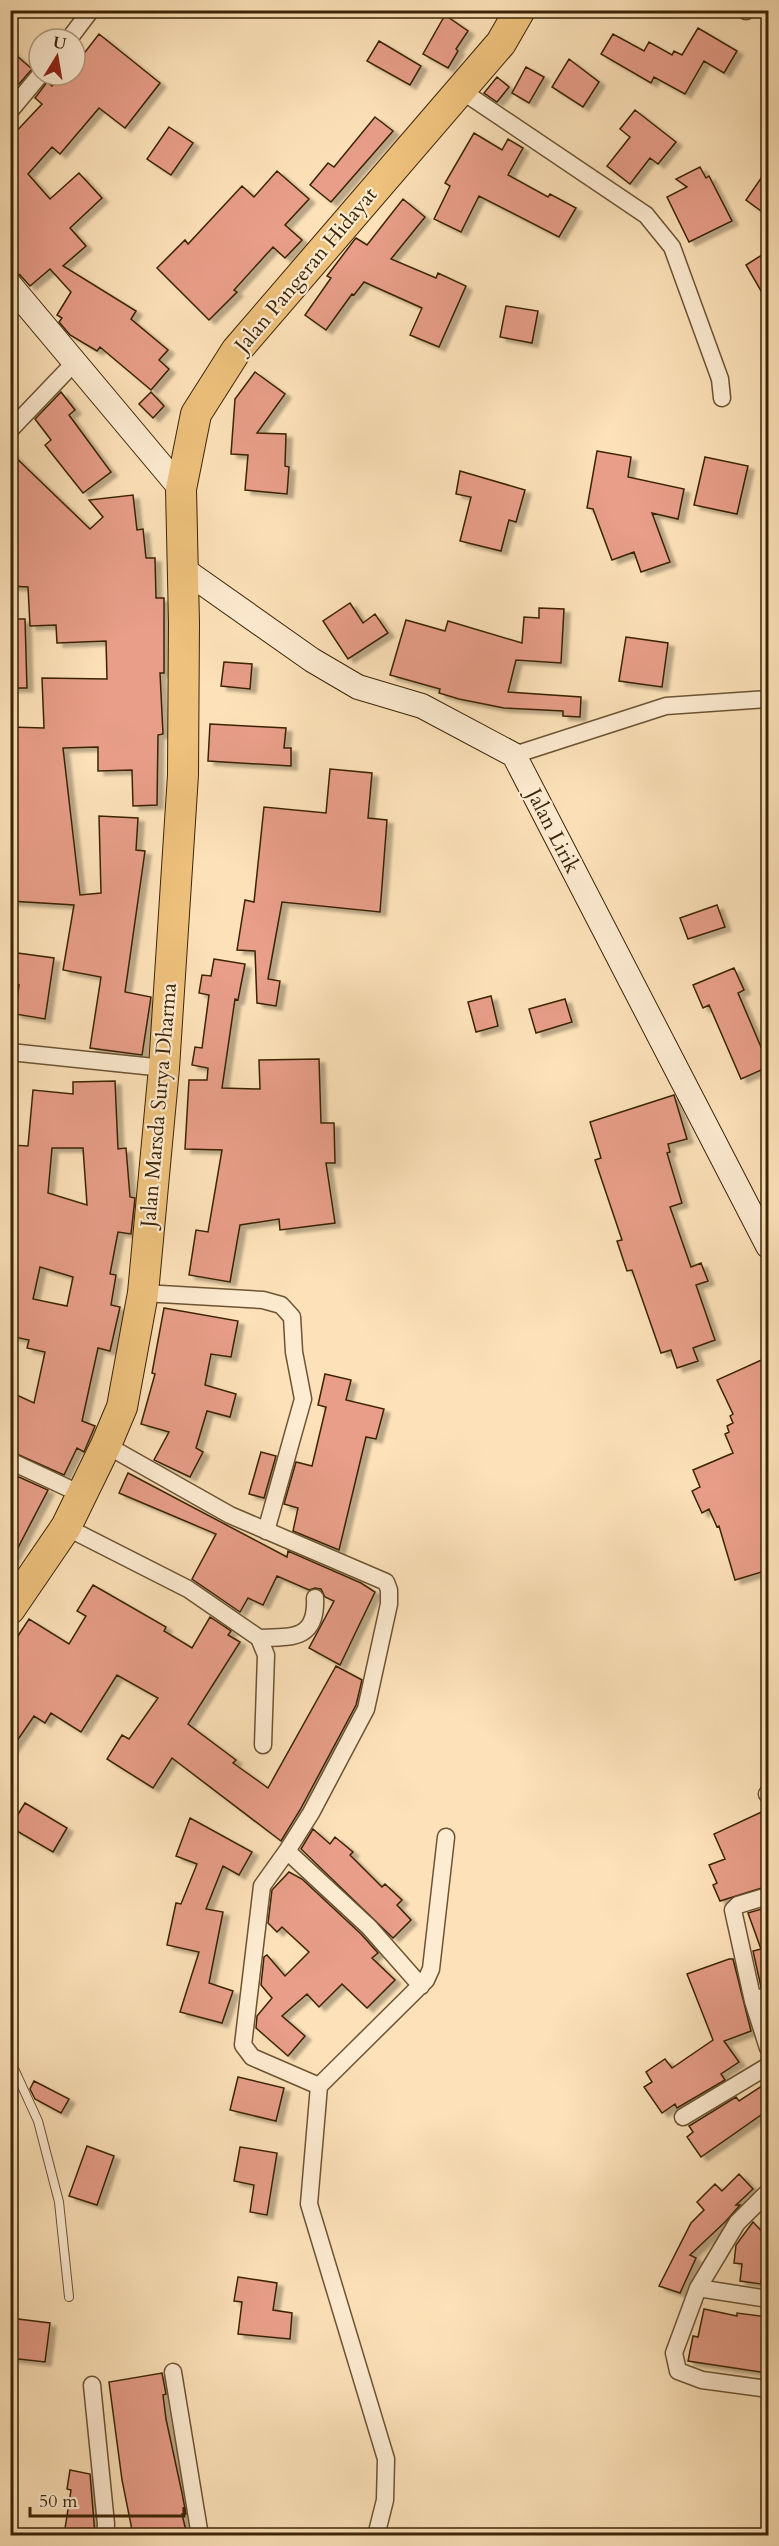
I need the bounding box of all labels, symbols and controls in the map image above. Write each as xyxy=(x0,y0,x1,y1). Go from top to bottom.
north arrow xyxy=(27,27,87,87)
text: U xyxy=(51,31,68,55)
street label: Jalan Pangeran Hidayat xyxy=(226,181,384,361)
street label: Jalan Lirik xyxy=(518,781,587,879)
street label: Jalan Marsda Surya Dharma xyxy=(134,982,184,1231)
scale bar xyxy=(30,2480,184,2518)
text: 50 m xyxy=(39,2489,78,2514)

